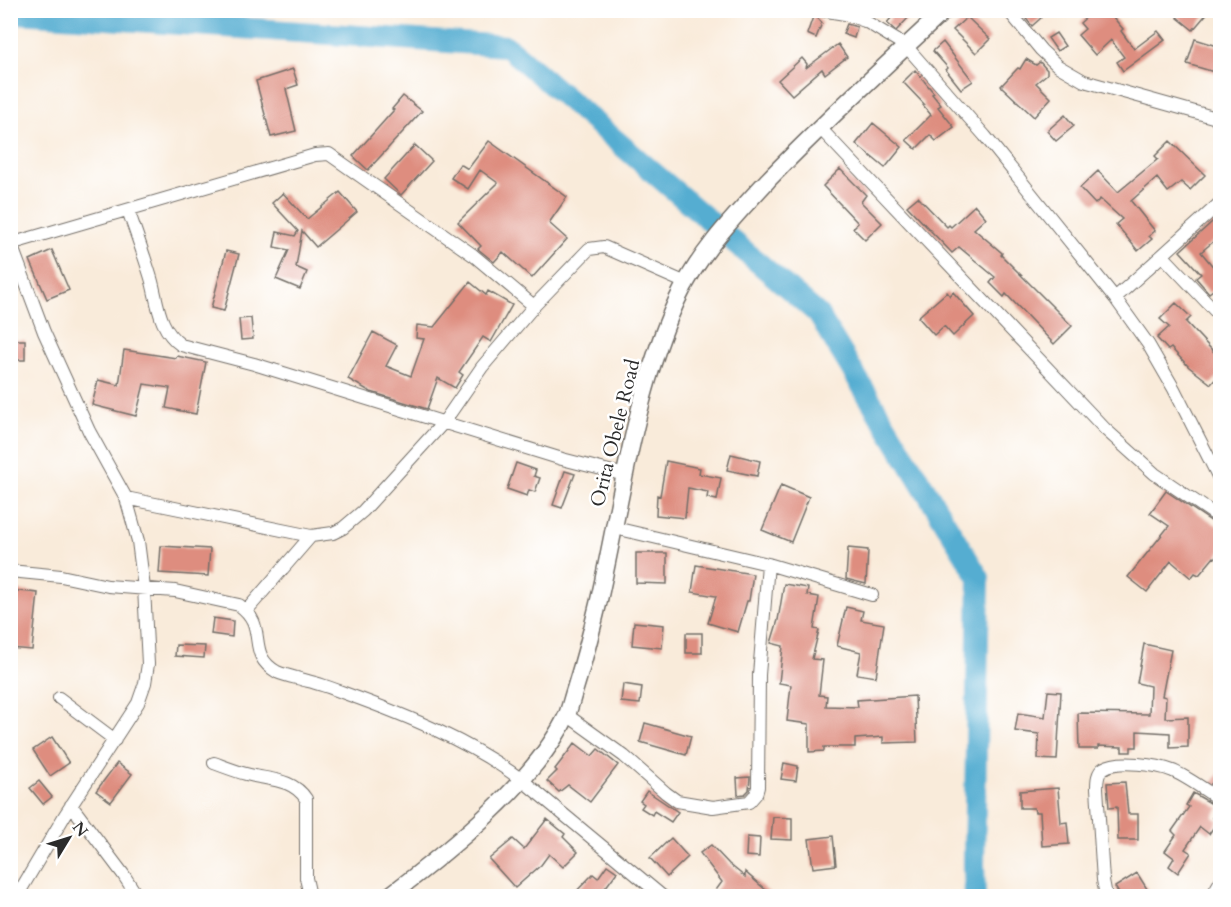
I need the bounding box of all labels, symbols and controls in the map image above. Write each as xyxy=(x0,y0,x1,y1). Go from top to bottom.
street label: Orita Obele Road xyxy=(584,356,646,510)
north arrow xyxy=(39,808,99,868)
text: N xyxy=(67,817,93,842)

